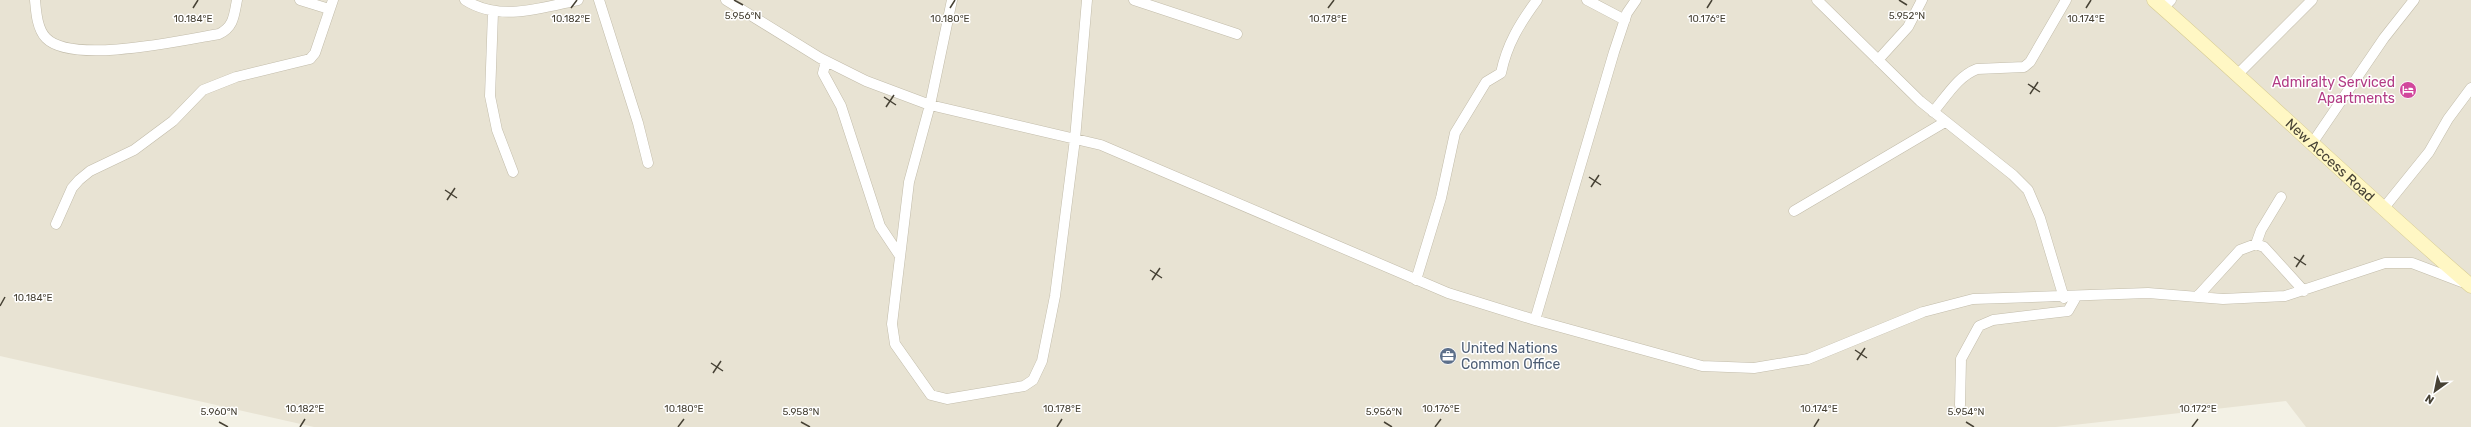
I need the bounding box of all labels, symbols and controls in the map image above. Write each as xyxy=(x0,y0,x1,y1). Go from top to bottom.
text: 5.956°N xyxy=(725,10,761,22)
text: 5.952°N xyxy=(1889,10,1925,22)
text: 10.184°E xyxy=(173,13,213,25)
text: 10.182°E xyxy=(552,13,590,25)
text: 10.180°E xyxy=(930,13,970,25)
text: 10.178°E xyxy=(1309,13,1347,25)
text: 10.176°E xyxy=(1688,13,1726,25)
text: 10.174°E xyxy=(2067,13,2105,25)
place label: Admiralty Serviced Apartments xyxy=(2272,74,2395,107)
hotel icon: Admiralty Serviced Apartments xyxy=(2398,80,2418,100)
street label: New Access Road xyxy=(2282,115,2378,205)
text: 10.184°E xyxy=(13,292,53,304)
place label: United Nations Common Office xyxy=(1461,340,1560,373)
office icon: United Nations Common Office xyxy=(1438,346,1458,366)
north arrow xyxy=(2415,371,2455,411)
text: N xyxy=(2423,391,2437,407)
text: 10.182°E xyxy=(286,403,324,415)
text: 10.180°E xyxy=(664,403,704,415)
text: 10.178°E xyxy=(1043,403,1081,415)
text: 10.176°E xyxy=(1422,403,1460,415)
text: 10.174°E xyxy=(1800,403,1838,415)
text: 10.172°E xyxy=(2179,403,2217,415)
text: 5.960°N xyxy=(201,406,238,418)
text: 5.958°N xyxy=(783,406,820,418)
text: 5.956°N xyxy=(1366,406,1402,418)
text: 5.954°N xyxy=(1948,406,1984,418)

